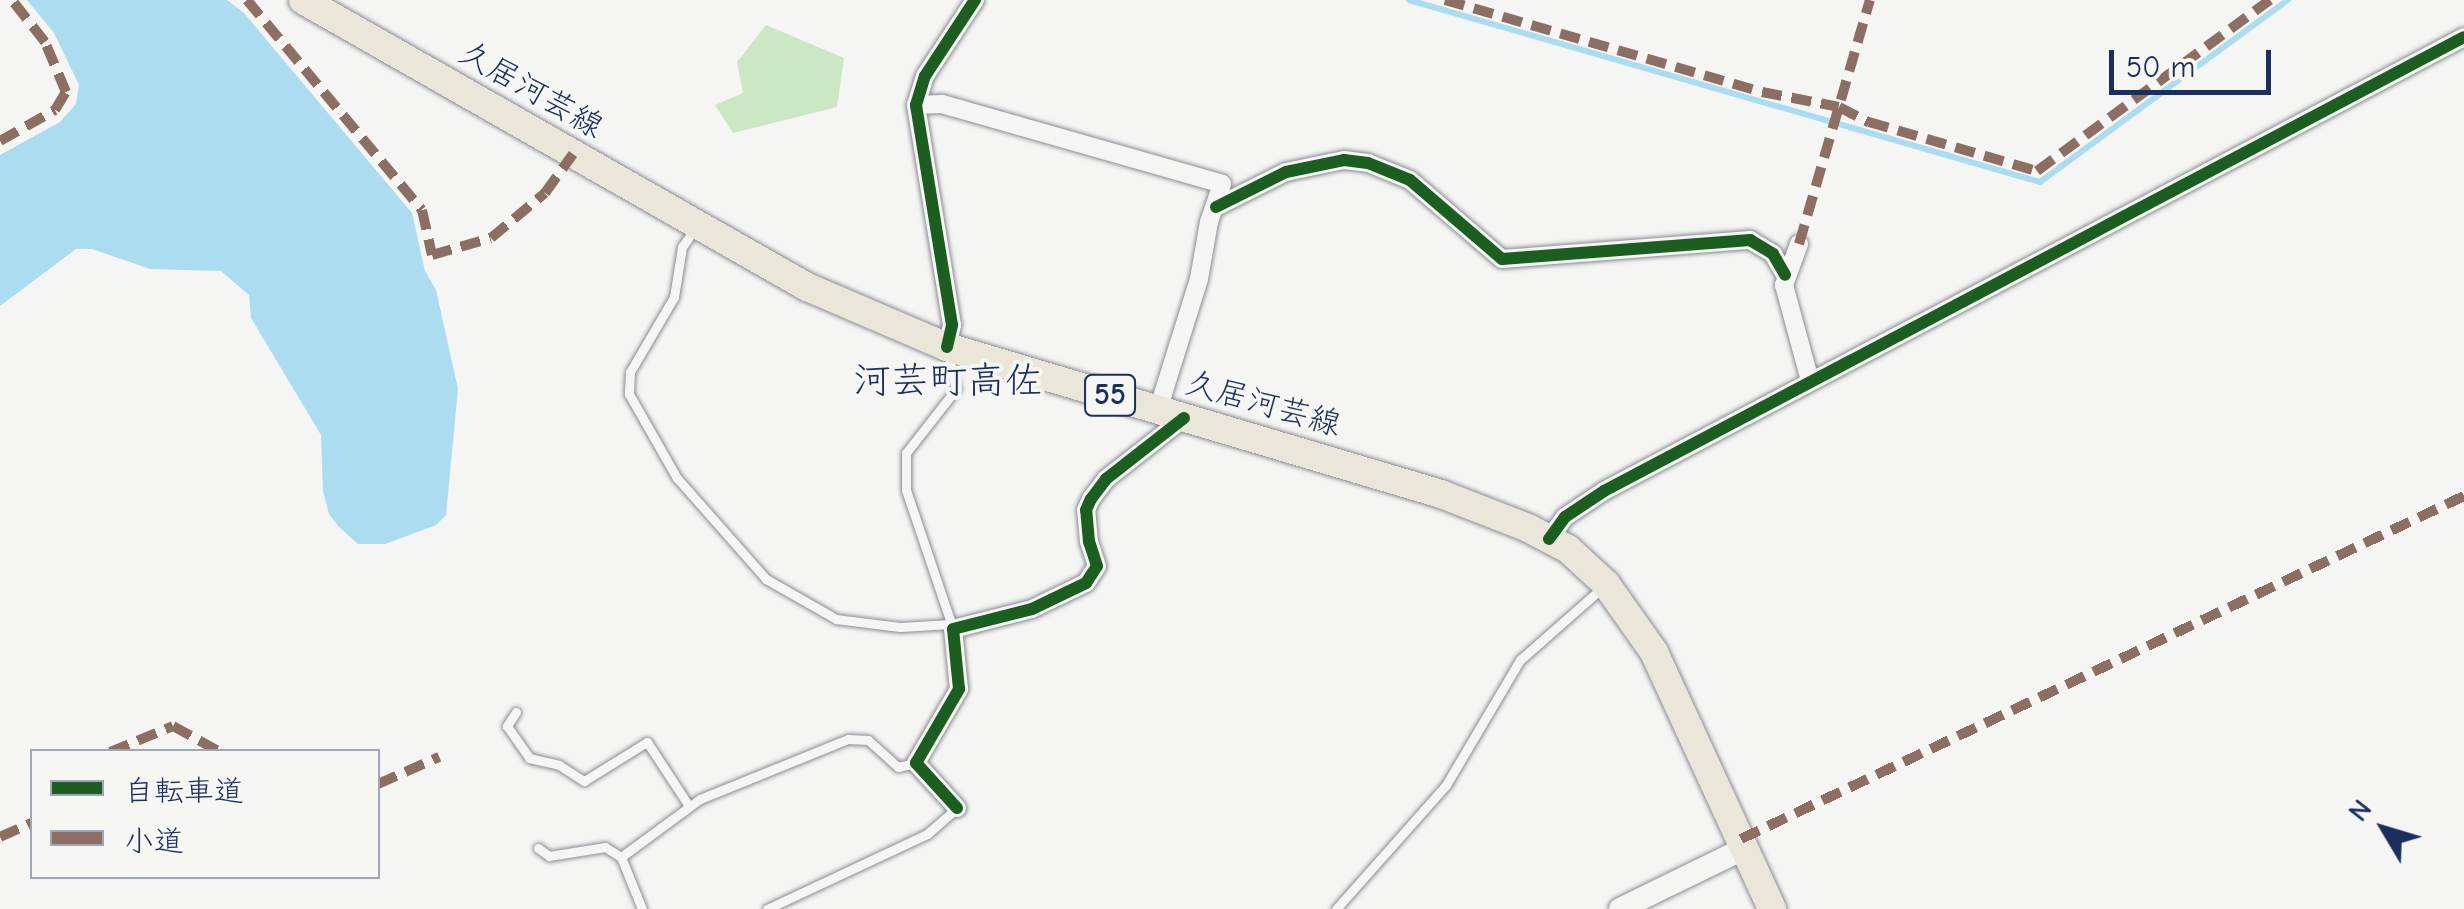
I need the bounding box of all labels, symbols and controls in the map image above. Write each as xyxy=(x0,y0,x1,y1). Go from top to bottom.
scale bar xyxy=(2114,30,2276,92)
street label: 久居河芸線 xyxy=(452,33,610,147)
text: 50 m xyxy=(2126,50,2195,85)
district label: 河芸町高佐 xyxy=(853,359,1043,405)
street label: 久居河芸線 xyxy=(1181,363,1345,445)
road number: 55 xyxy=(1082,370,1138,420)
legend xyxy=(30,749,380,879)
text: 自転車道 xyxy=(124,774,244,809)
north arrow xyxy=(2334,779,2434,879)
text: N xyxy=(2342,793,2379,828)
text: 小道 xyxy=(124,824,184,859)

